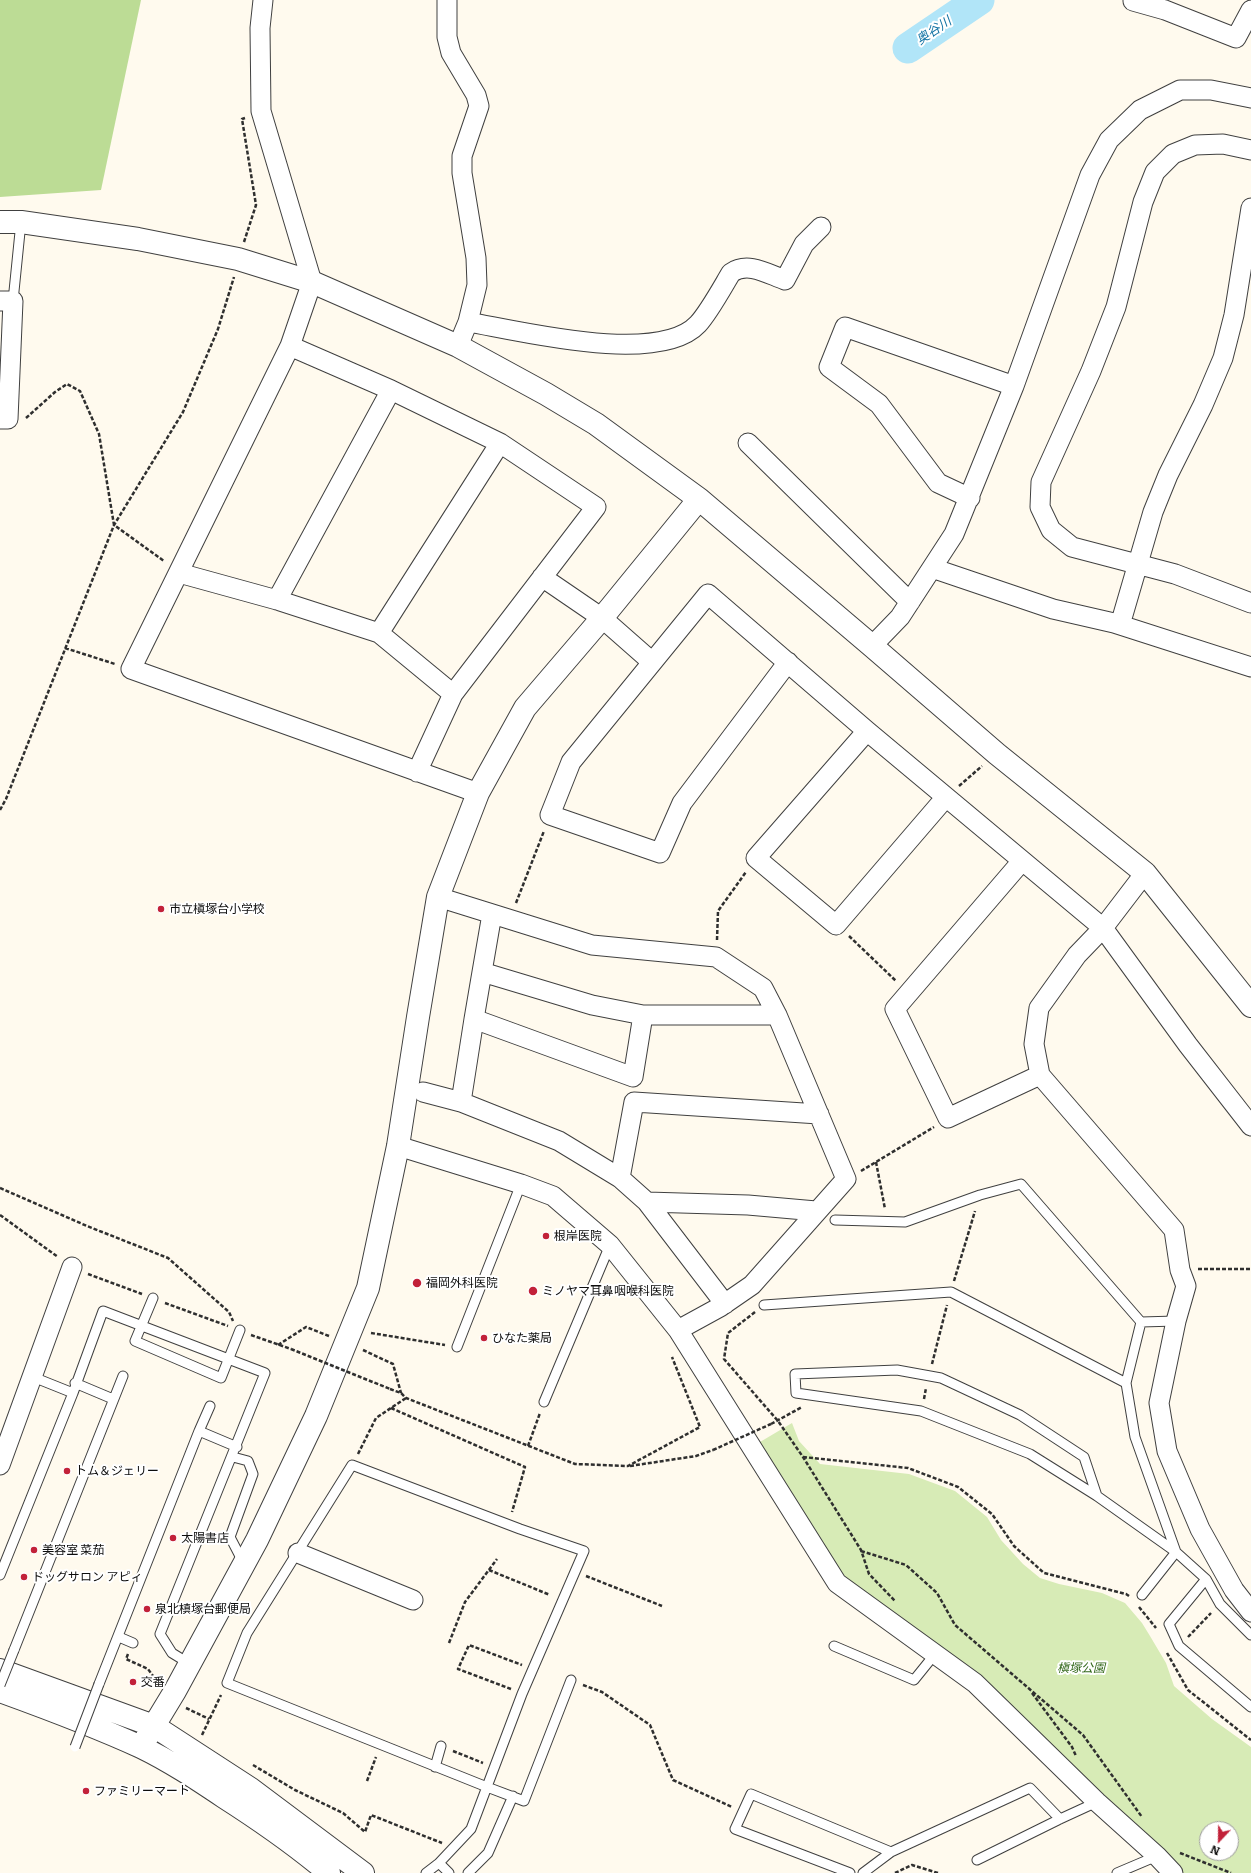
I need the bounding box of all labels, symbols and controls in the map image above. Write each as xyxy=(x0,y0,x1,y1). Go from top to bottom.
water label: 奥谷川 xyxy=(913,14,955,48)
place label: 市立槇塚台小学校 xyxy=(169,902,265,916)
marker: 市立槇塚台小学校 xyxy=(156,904,166,914)
place label: 根岸医院 xyxy=(554,1229,602,1243)
marker: 根岸医院 xyxy=(541,1231,551,1241)
place label: 福岡外科医院 xyxy=(426,1276,498,1290)
marker: 福岡外科医院 xyxy=(411,1277,423,1289)
place label: ミノヤマ耳鼻咽喉科医院 xyxy=(542,1284,674,1298)
marker: ミノヤマ耳鼻咽喉科医院 xyxy=(527,1285,539,1297)
place label: ひなた薬局 xyxy=(492,1331,552,1345)
marker: ひなた薬局 xyxy=(479,1333,489,1343)
place label: トム＆ジェリー xyxy=(75,1464,159,1478)
marker: トム＆ジェリー xyxy=(62,1466,72,1476)
place label: 太陽書店 xyxy=(181,1531,229,1545)
marker: 太陽書店 xyxy=(168,1533,178,1543)
place label: 美容室 菜茄 xyxy=(42,1543,104,1557)
marker: 美容室 菜茄 xyxy=(29,1545,39,1555)
place label: ドッグサロン アピィ xyxy=(32,1570,142,1584)
marker: ドッグサロン アピィ xyxy=(19,1572,29,1582)
place label: 泉北槙塚台郵便局 xyxy=(155,1602,251,1616)
marker: 泉北槙塚台郵便局 xyxy=(142,1604,152,1614)
park label: 槇塚公園 xyxy=(1057,1661,1105,1675)
place label: 交番 xyxy=(141,1675,165,1689)
marker: 交番 xyxy=(128,1677,138,1687)
place label: ファミリーマート xyxy=(94,1784,190,1798)
marker: ファミリーマート xyxy=(81,1786,91,1796)
north arrow xyxy=(1199,1821,1239,1861)
text: N xyxy=(1208,1842,1222,1860)

